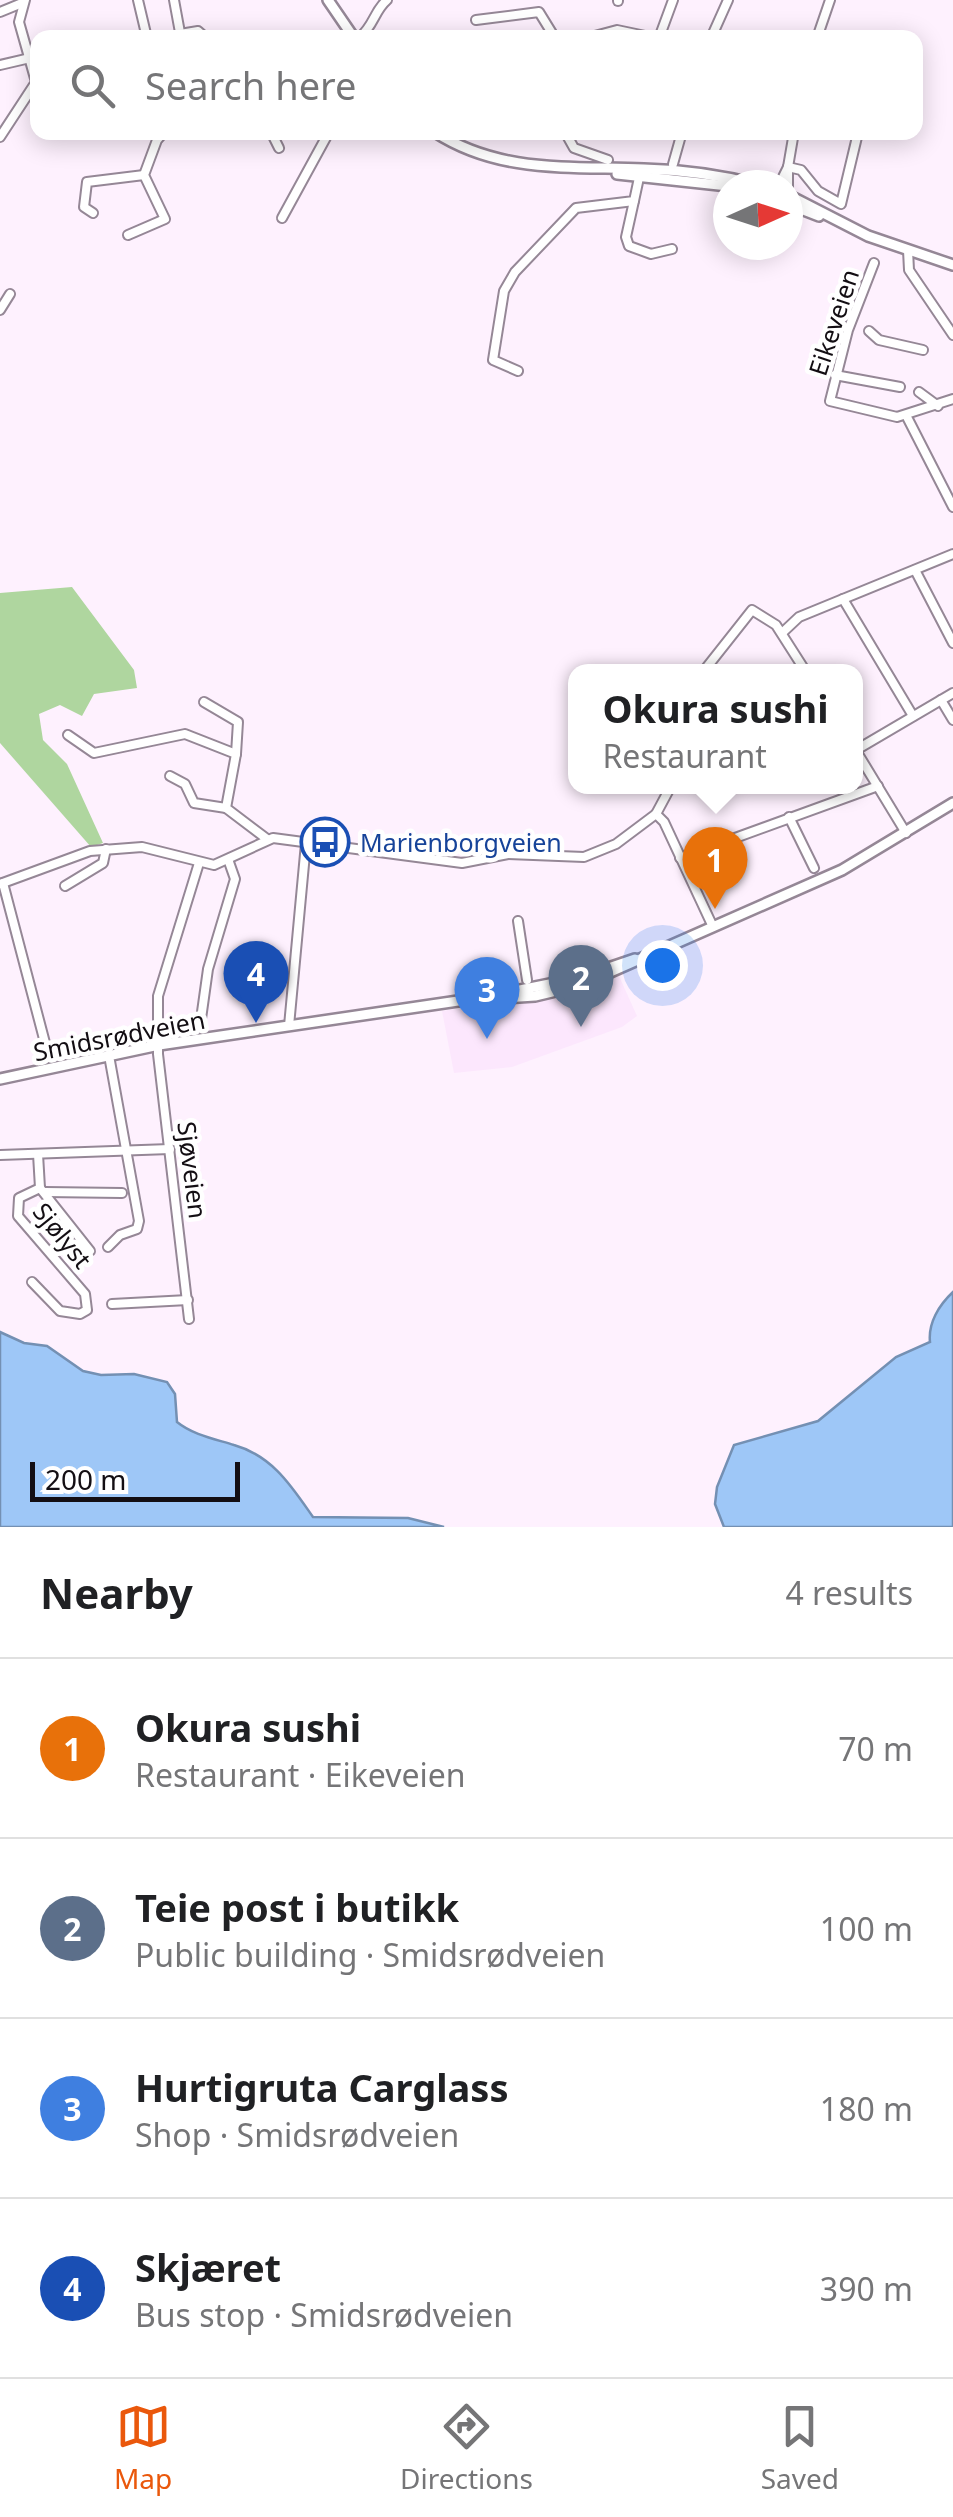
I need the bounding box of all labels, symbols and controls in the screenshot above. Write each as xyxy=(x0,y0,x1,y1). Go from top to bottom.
search box xyxy=(30,30,923,140)
icon: search xyxy=(65,58,120,113)
text: Search here xyxy=(145,59,356,111)
north arrow xyxy=(713,170,803,260)
street label: Eikeveien xyxy=(800,264,866,380)
popup xyxy=(568,664,863,794)
text: Okura sushi xyxy=(602,682,829,734)
text: Restaurant xyxy=(602,734,767,777)
bus stop icon: Marienborgveien xyxy=(299,816,351,868)
place label: Marienborgveien xyxy=(360,825,562,859)
pin: 1 xyxy=(682,826,748,909)
pin: 4 xyxy=(224,940,288,1023)
your location xyxy=(637,940,688,991)
pin: 2 xyxy=(548,944,614,1027)
pin: 3 xyxy=(454,956,520,1039)
street label: Smidsrødveien xyxy=(30,1002,208,1068)
street label: Sjøveien xyxy=(170,1119,216,1221)
street label: Sjølyst xyxy=(26,1195,100,1275)
scale bar xyxy=(30,1457,240,1502)
text: 200 m xyxy=(45,1460,127,1498)
text: Nearby xyxy=(40,1564,193,1621)
text: 4 results xyxy=(786,1571,913,1614)
text: Okura sushi xyxy=(135,1701,361,1753)
text: 1 xyxy=(63,1727,82,1770)
text: 70 m xyxy=(838,1727,913,1770)
text: Restaurant · Eikeveien xyxy=(135,1753,466,1796)
text: Teie post i butikk xyxy=(135,1881,459,1933)
text: 2 xyxy=(63,1907,82,1950)
text: 100 m xyxy=(820,1907,913,1950)
text: Public building · Smidsrødveien xyxy=(135,1933,605,1976)
text: Hurtigruta Carglass xyxy=(135,2061,508,2113)
text: 3 xyxy=(63,2087,82,2130)
text: 180 m xyxy=(820,2087,913,2130)
text: Shop · Smidsrødveien xyxy=(135,2113,459,2156)
text: Skjæret xyxy=(135,2241,281,2293)
text: 4 xyxy=(63,2267,82,2310)
text: 390 m xyxy=(820,2267,913,2310)
text: Bus stop · Smidsrødveien xyxy=(135,2293,513,2336)
tab: Map xyxy=(114,2399,172,2497)
tab: Directions xyxy=(400,2399,533,2497)
tab: Saved xyxy=(761,2399,839,2497)

